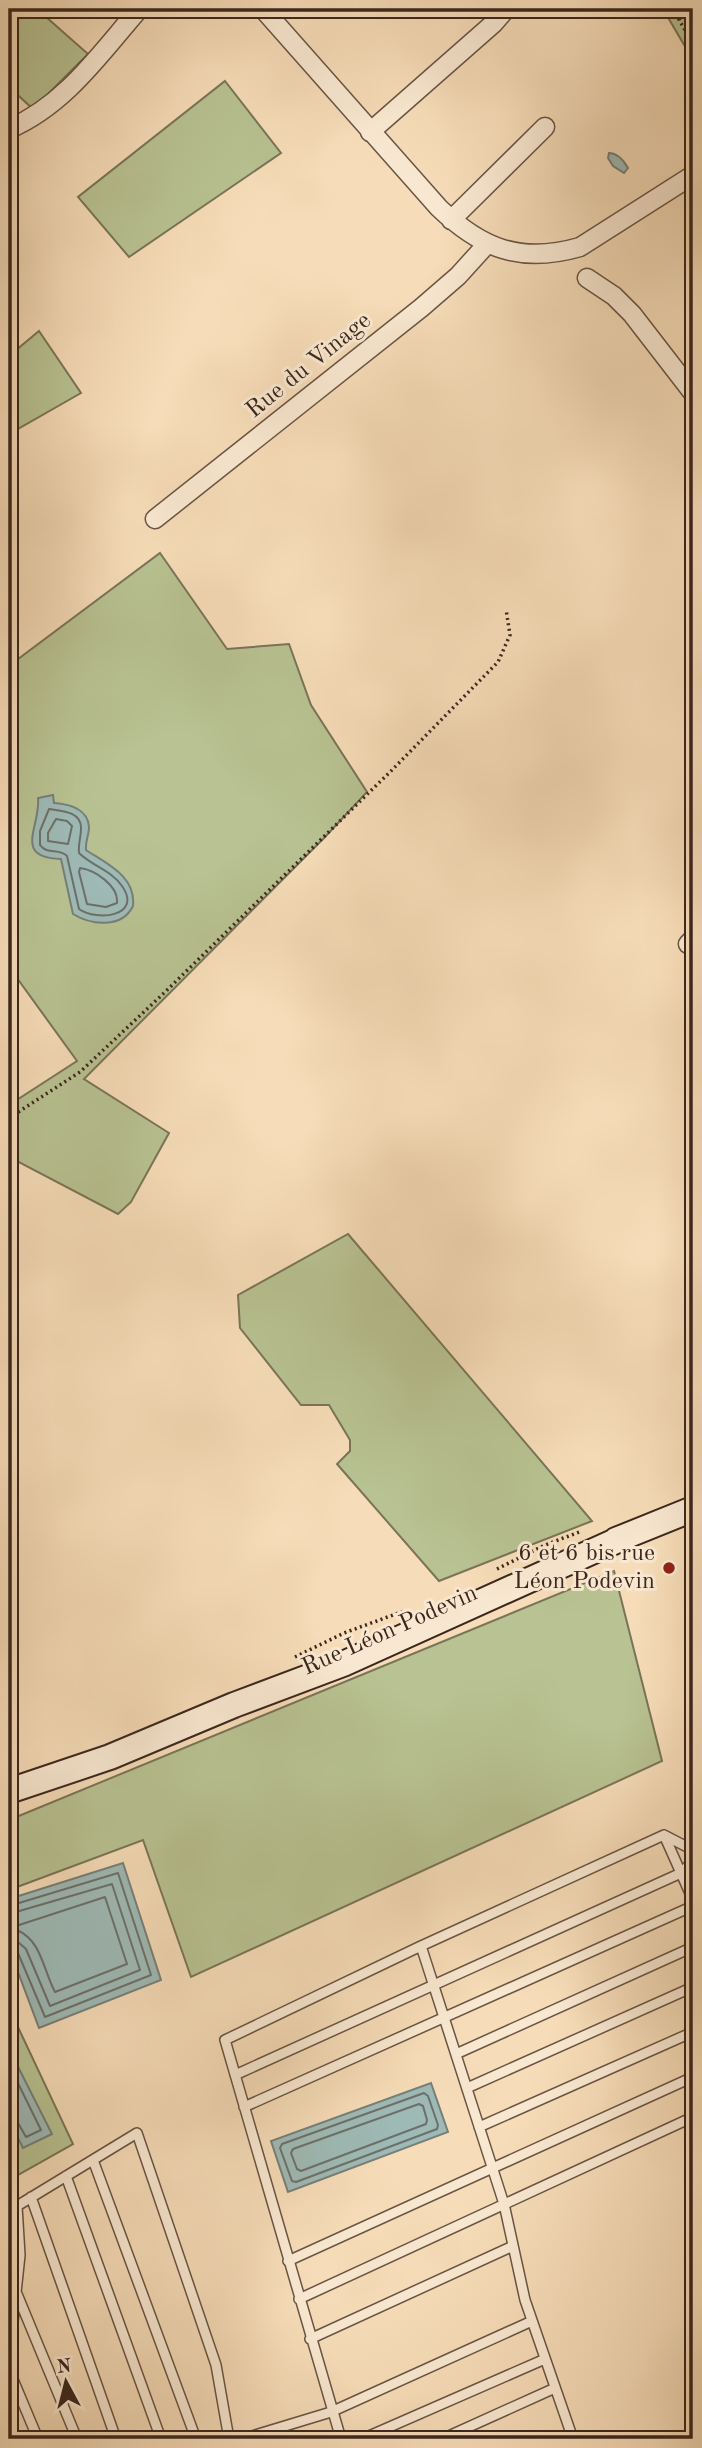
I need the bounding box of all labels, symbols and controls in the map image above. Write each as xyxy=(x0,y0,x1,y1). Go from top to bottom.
street label: Rue du Vinage xyxy=(242,309,376,423)
place label: 6 et 6 bis rue Léon Podevin xyxy=(514,1542,655,1594)
marker: 6 et 6 bis rue Léon Podevin xyxy=(661,1560,677,1576)
street label: Rue Léon Podevin xyxy=(299,1582,481,1680)
north arrow xyxy=(32,2346,102,2416)
text: N xyxy=(56,2357,73,2378)

